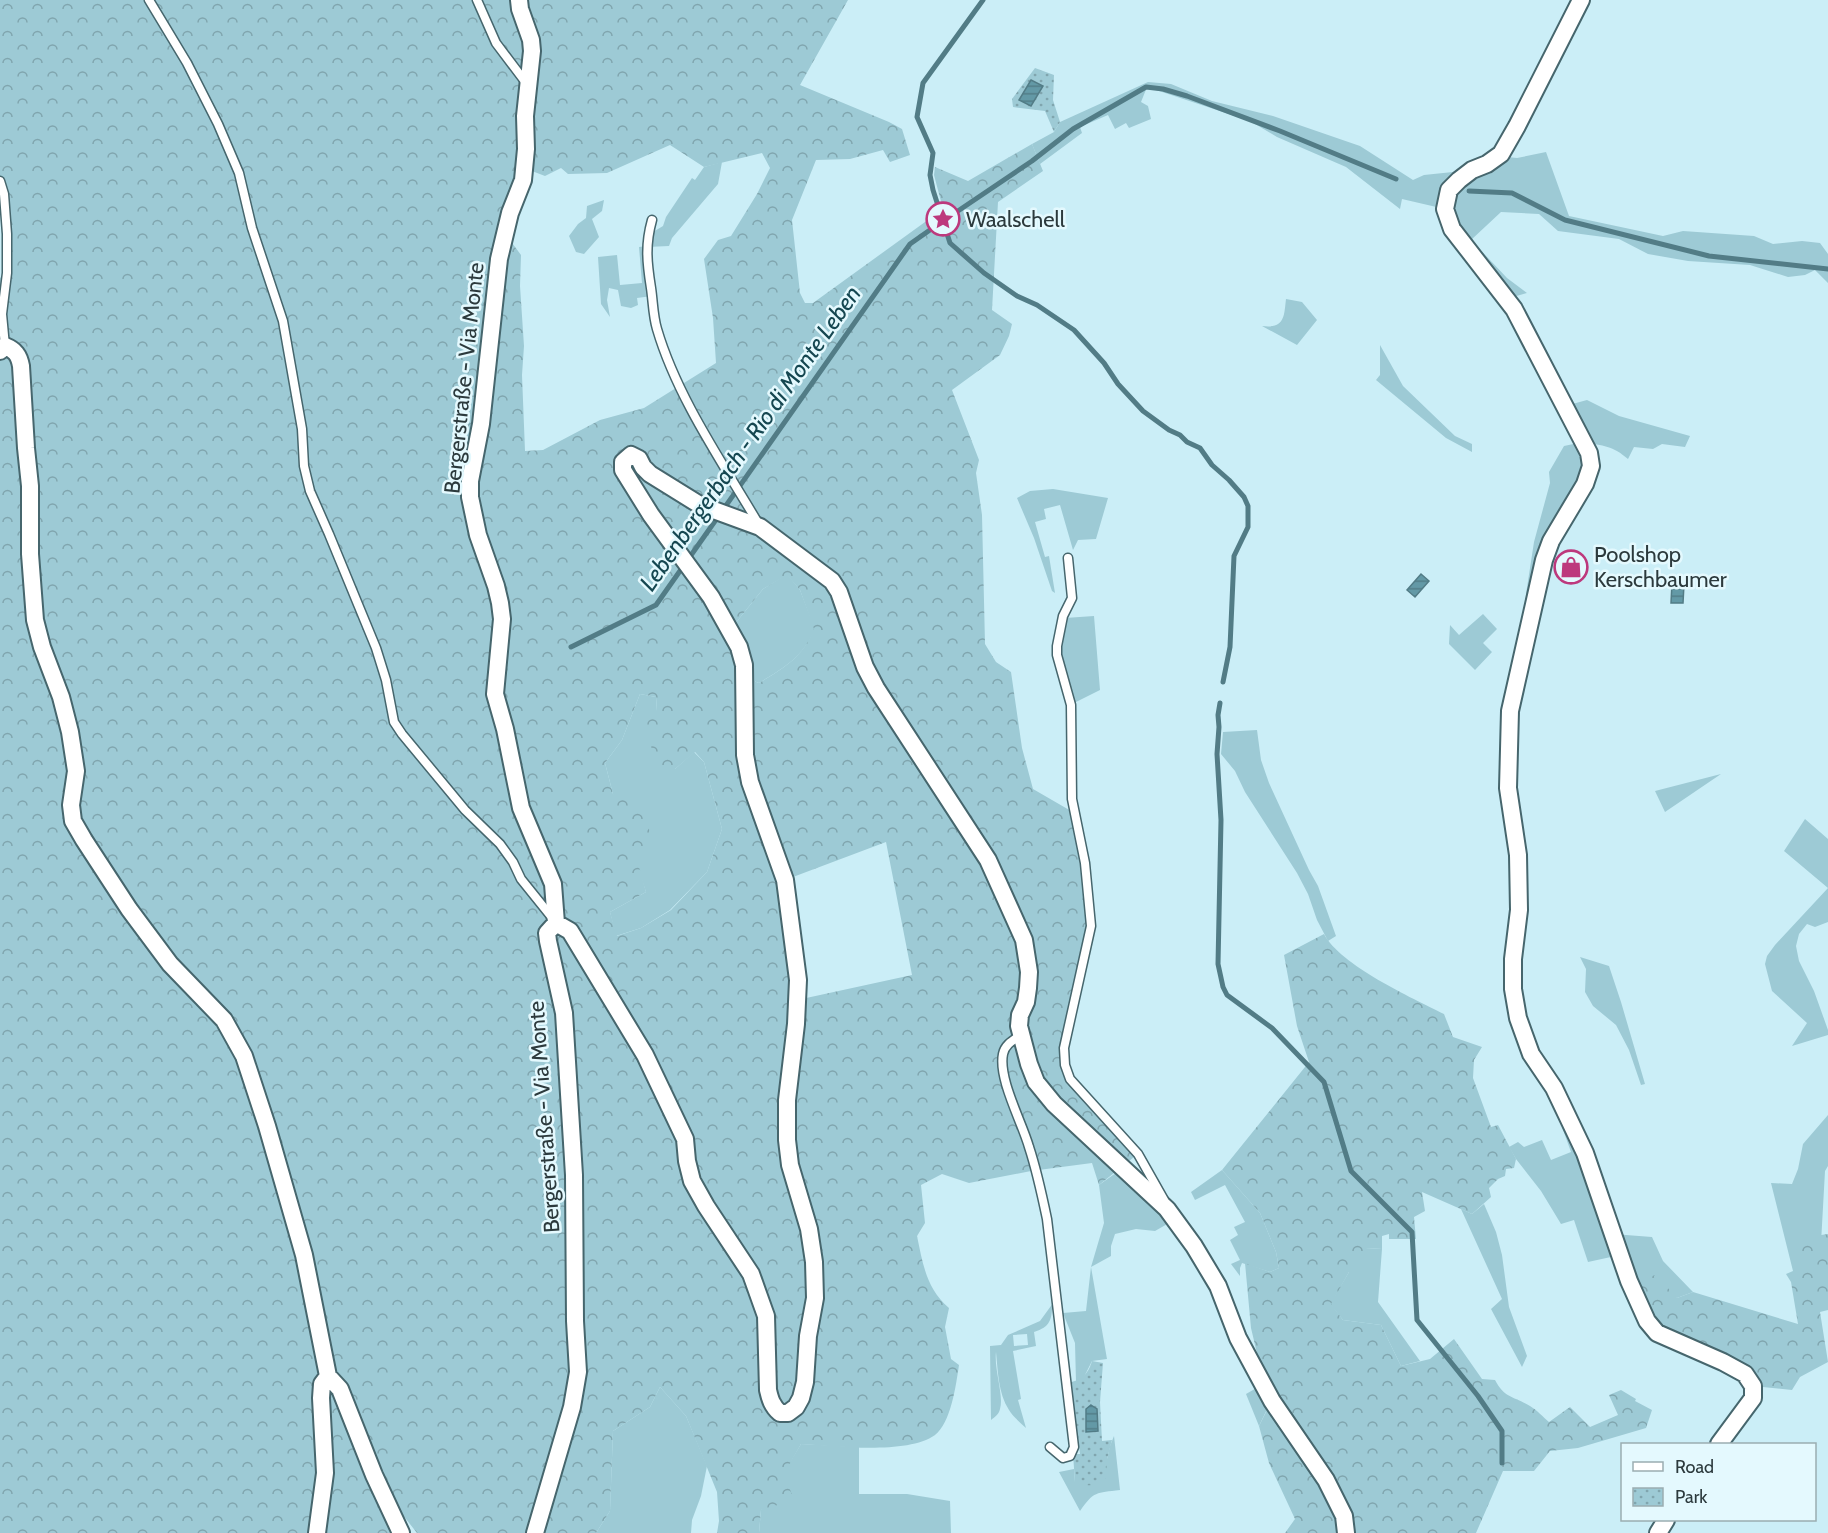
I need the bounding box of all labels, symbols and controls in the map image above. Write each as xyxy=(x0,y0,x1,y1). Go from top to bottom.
place icon: Waalschell xyxy=(925,201,961,237)
place label: Waalschell xyxy=(966,206,1066,233)
street label: Bergerstraße - Via Monte xyxy=(438,261,490,495)
water label: Lebenbergerbach - Rio di Monte Leben xyxy=(633,280,867,596)
place label: Poolshop Kerschbaumer xyxy=(1594,541,1727,593)
shop icon: Poolshop Kerschbaumer xyxy=(1553,549,1589,585)
street label: Bergerstraße - Via Monte xyxy=(522,1000,566,1234)
legend xyxy=(1621,1443,1816,1521)
text: Road xyxy=(1675,1456,1714,1478)
text: Park xyxy=(1675,1486,1708,1508)

